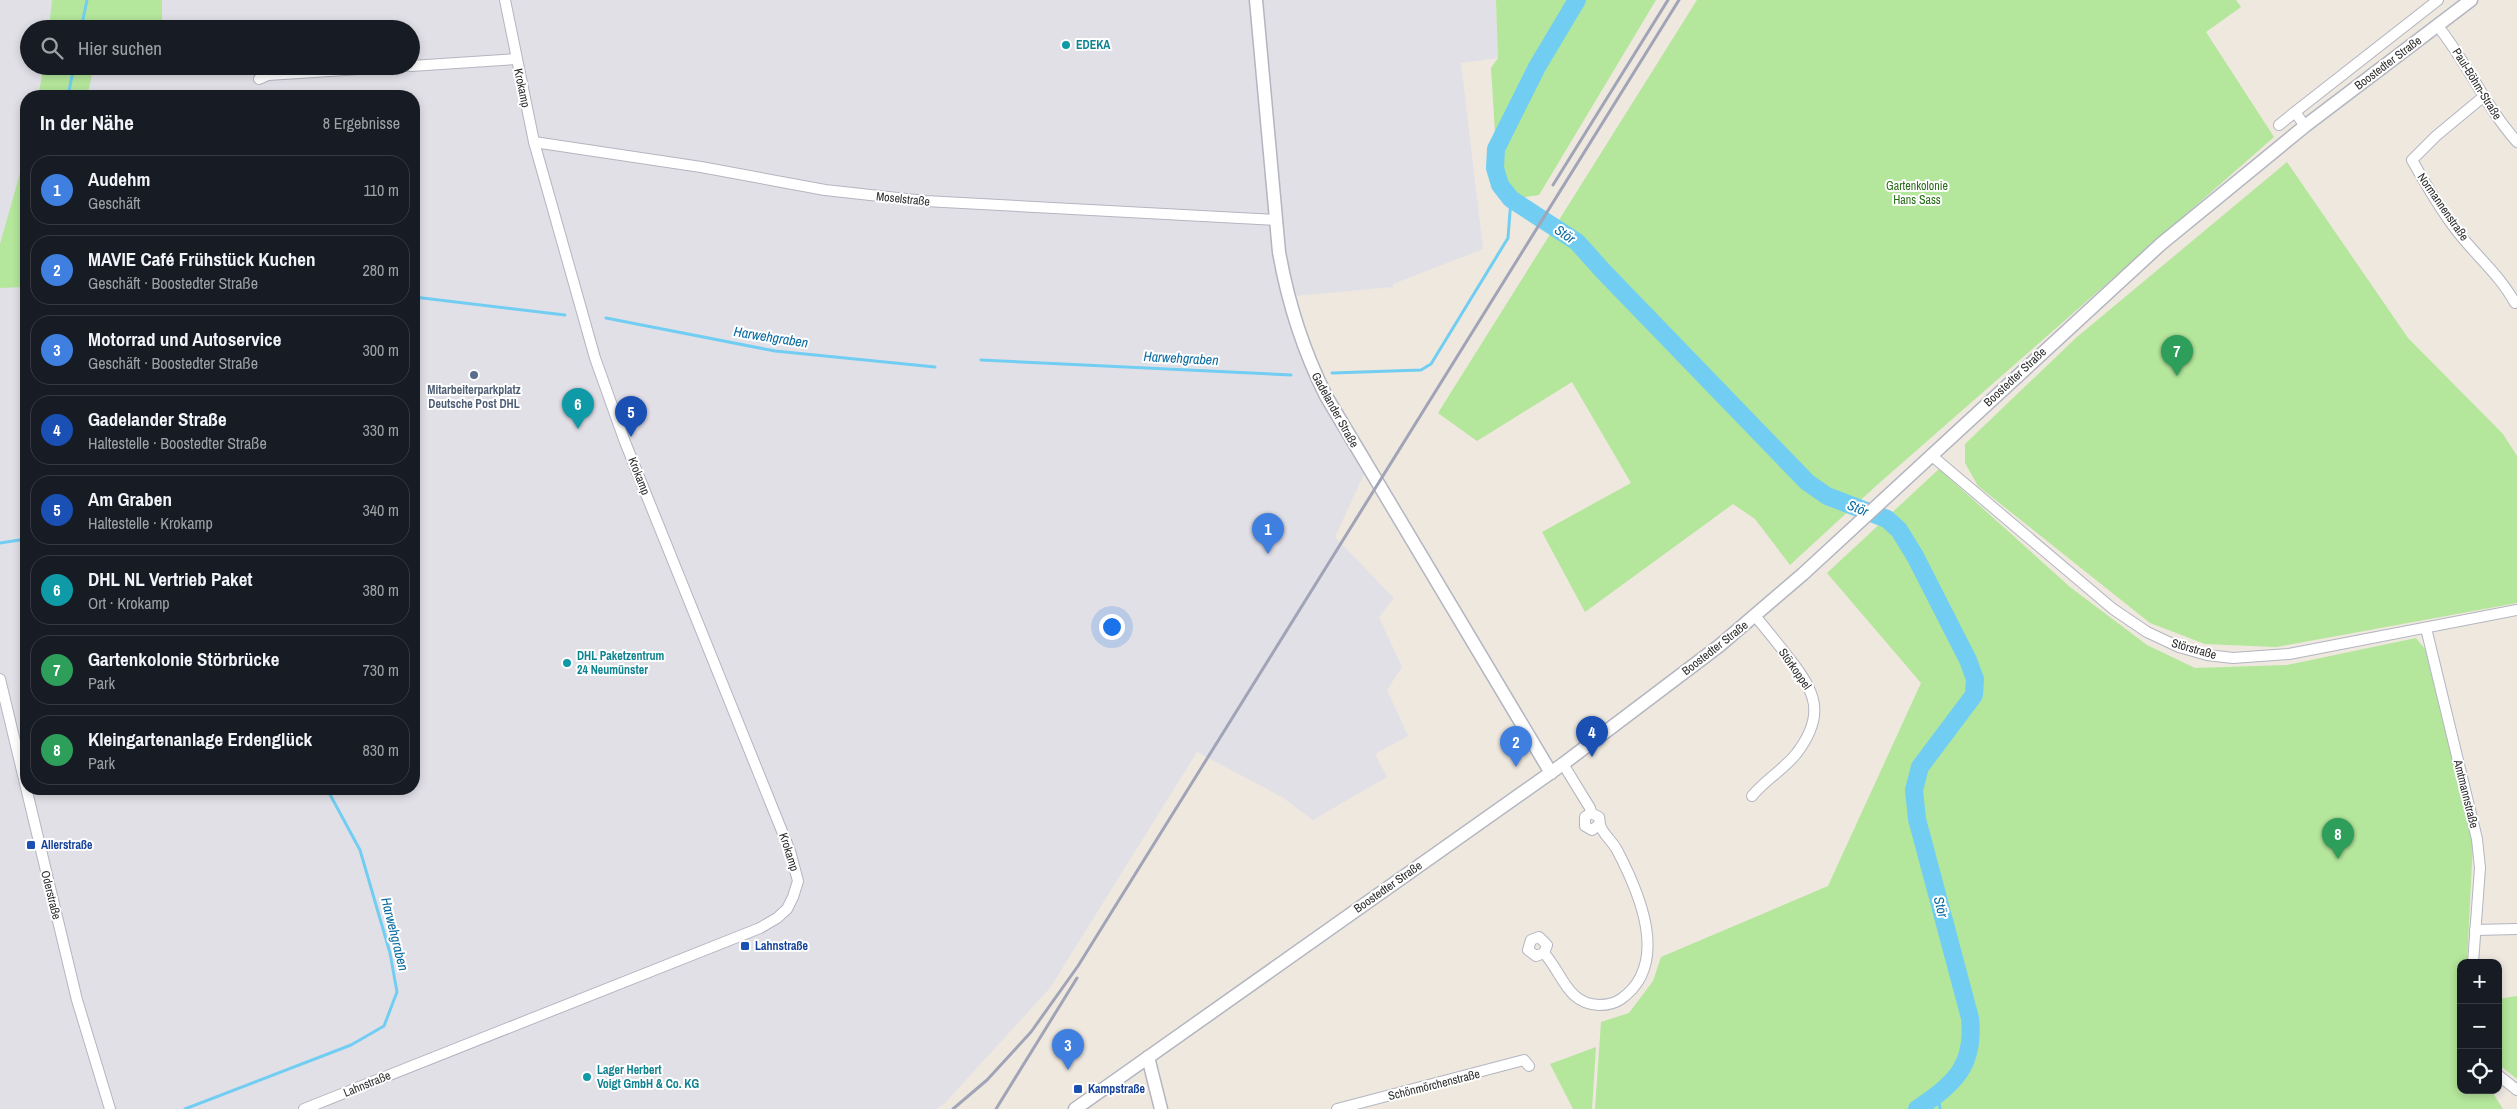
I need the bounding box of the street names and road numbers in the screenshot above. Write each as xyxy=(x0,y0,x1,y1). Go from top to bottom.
street label: Boostedter Straße xyxy=(2351,33,2425,93)
street label: Paul-Böhm-Straße xyxy=(2449,45,2505,123)
street label: Krokamp xyxy=(510,67,534,109)
street label: Normannenstraße xyxy=(2414,170,2472,244)
street label: Moselstraße xyxy=(875,188,931,210)
street label: Boostedter Straße xyxy=(1980,344,2050,410)
street label: Gadelander Straße xyxy=(1308,370,1362,450)
street label: Krokamp xyxy=(624,455,654,497)
street label: Boostedter Straße xyxy=(1679,617,1751,679)
street label: Störstraße xyxy=(2170,635,2218,663)
street label: Störkoppel xyxy=(1775,645,1815,693)
street label: Amtmannstraße xyxy=(2450,757,2482,830)
street label: Krokamp xyxy=(775,831,803,873)
street label: Boostedter Straße xyxy=(1351,858,1425,916)
street label: Oderstraße xyxy=(37,869,65,921)
street label: Schönmörchenstraße xyxy=(1386,1066,1482,1104)
street label: Lahnstraße xyxy=(341,1067,393,1101)

